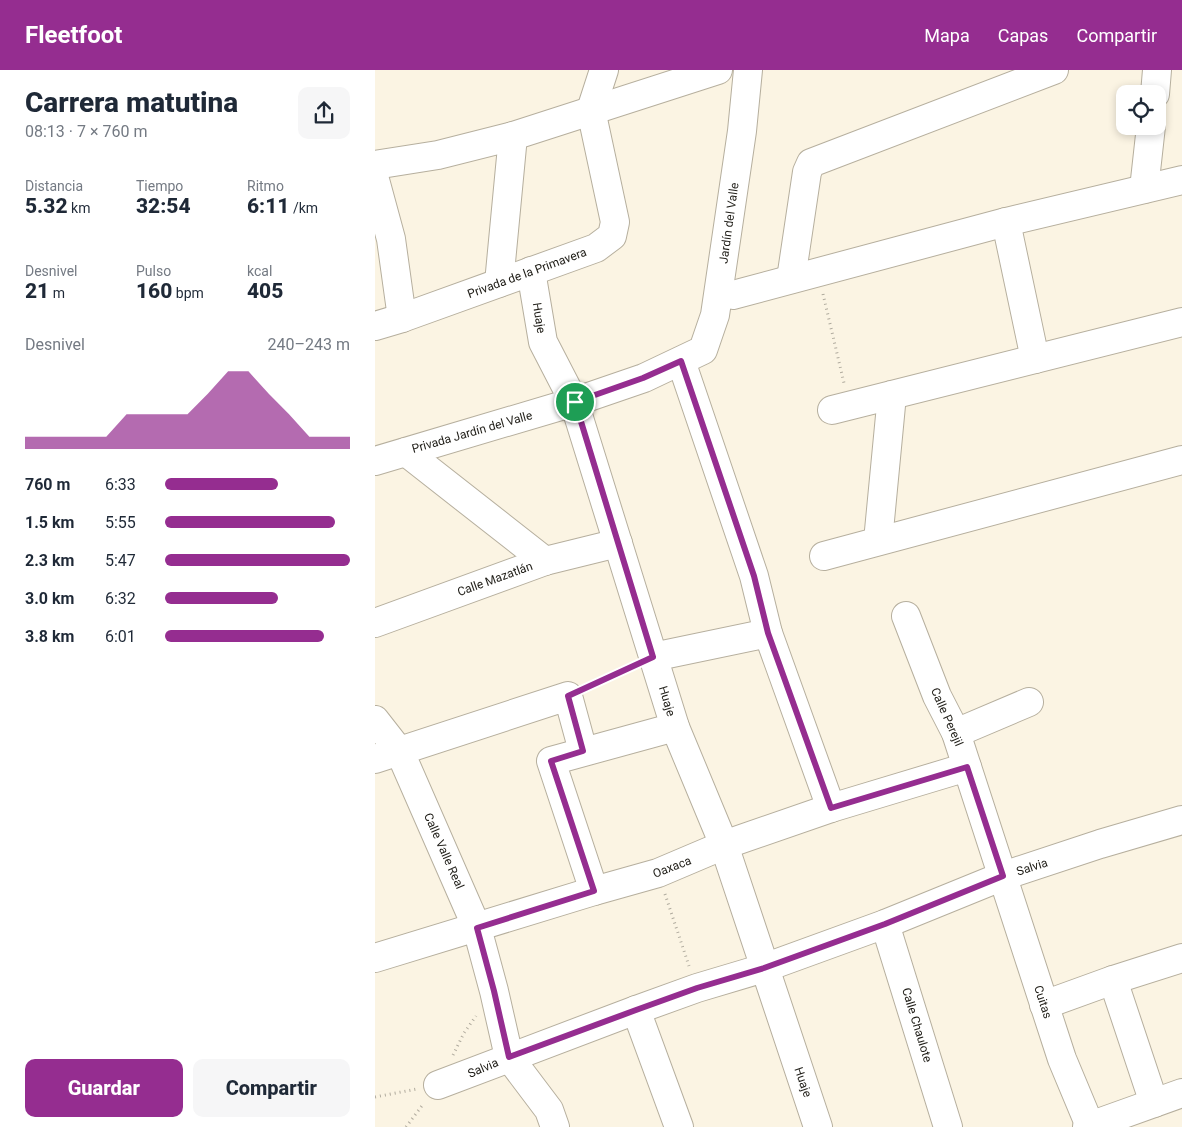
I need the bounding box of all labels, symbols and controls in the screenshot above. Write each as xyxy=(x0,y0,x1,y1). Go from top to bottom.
text: Fleetfoot xyxy=(25,21,122,49)
text: Mapa xyxy=(924,25,970,46)
text: Capas xyxy=(998,25,1048,46)
text: Compartir xyxy=(1076,25,1157,46)
map controls xyxy=(1116,85,1166,135)
button: locate xyxy=(1116,85,1166,135)
text: Carrera matutina xyxy=(25,86,238,119)
button: share xyxy=(298,87,350,139)
text: 08:13 · 7 × 760 m xyxy=(25,122,147,141)
text: Distancia xyxy=(25,178,83,194)
text: Tiempo xyxy=(136,178,183,194)
text: Ritmo xyxy=(247,178,284,194)
street label: Jardín del Valle xyxy=(716,182,742,264)
text: 5.32 xyxy=(25,194,68,218)
text: 32:54 xyxy=(136,194,191,218)
text: 6:11 xyxy=(247,194,289,218)
text: km xyxy=(68,200,90,216)
text: /km xyxy=(289,200,318,216)
street label: Privada de la Primavera xyxy=(466,245,588,301)
text: Desnivel xyxy=(25,263,78,279)
text: Pulso xyxy=(136,263,171,279)
text: kcal xyxy=(247,263,272,279)
text: 21 xyxy=(25,279,49,303)
text: 160 xyxy=(136,279,172,303)
text: 405 xyxy=(247,279,283,303)
text: m xyxy=(49,285,65,301)
text: bpm xyxy=(172,285,204,301)
street label: Huaje xyxy=(530,302,548,334)
text: Desnivel xyxy=(25,335,85,354)
text: 240–243 m xyxy=(268,335,350,354)
pin xyxy=(554,381,596,423)
icon: arrive xyxy=(561,388,589,416)
street label: Privada Jardín del Valle xyxy=(410,408,534,456)
text: 760 m xyxy=(25,475,70,494)
text: 6:33 xyxy=(105,475,136,494)
text: 1.5 km xyxy=(25,513,74,532)
text: 5:55 xyxy=(105,513,136,532)
text: 2.3 km xyxy=(25,551,74,570)
text: 5:47 xyxy=(105,551,136,570)
street label: Calle Mazatlán xyxy=(455,559,535,599)
text: 3.0 km xyxy=(25,589,74,608)
text: 6:32 xyxy=(105,589,136,608)
text: 3.8 km xyxy=(25,627,74,646)
text: 6:01 xyxy=(105,627,136,646)
street label: Huaje xyxy=(656,684,678,718)
street label: Calle Perejil xyxy=(928,686,966,748)
street label: Calle Valle Real xyxy=(421,811,467,891)
street label: Oaxaca xyxy=(651,853,693,881)
street label: Salvia xyxy=(1015,855,1049,879)
street label: Cuitas xyxy=(1031,984,1055,1020)
street label: Calle Chaulote xyxy=(899,986,935,1064)
street label: Salvia xyxy=(466,1055,500,1081)
button: Guardar xyxy=(25,1059,183,1117)
button: Compartir xyxy=(193,1059,350,1117)
street label: Huaje xyxy=(791,1065,815,1099)

